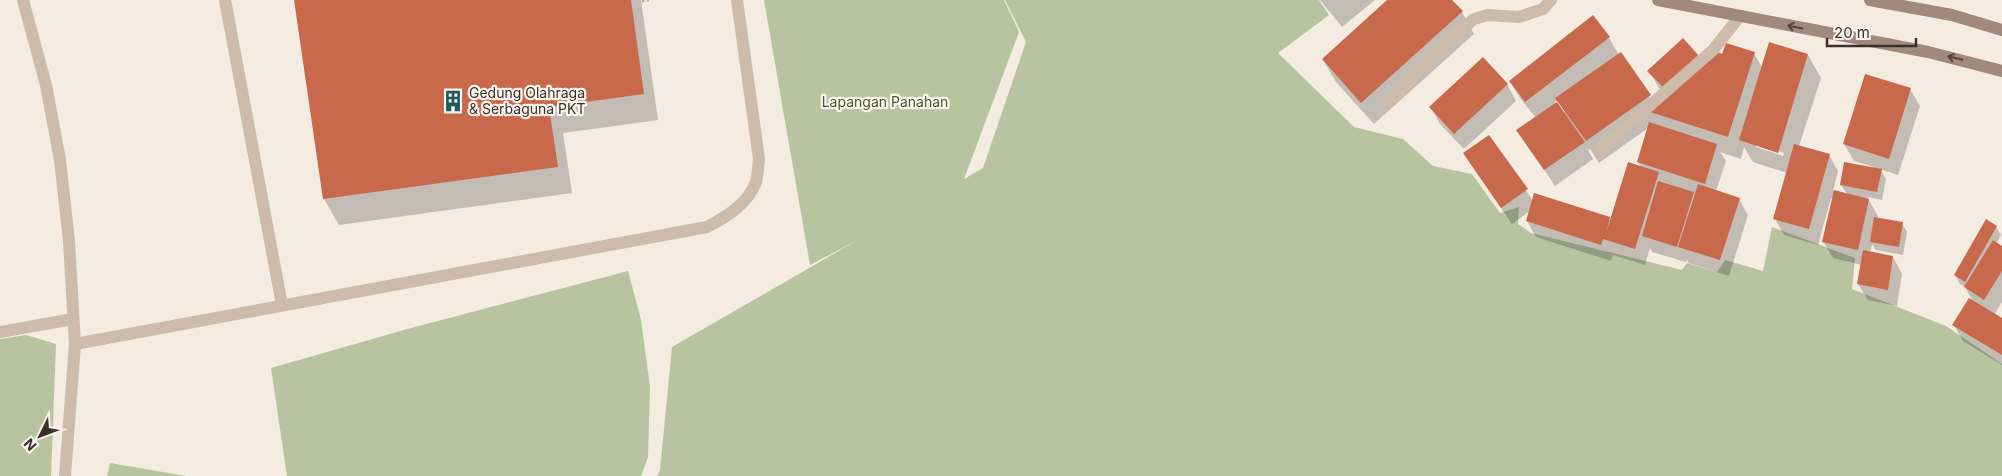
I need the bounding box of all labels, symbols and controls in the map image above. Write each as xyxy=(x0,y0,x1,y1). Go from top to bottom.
scale bar xyxy=(1827,15,1916,47)
one-way arrow xyxy=(1788,21,1804,31)
text: 20 m xyxy=(1834,23,1870,42)
one-way arrow xyxy=(1947,53,1963,62)
place label: Gedung Olahraga & Serbaguna PKT xyxy=(469,84,585,117)
building icon: Gedung Olahraga & Serbaguna PKT xyxy=(440,88,466,114)
park label: Lapangan Panahan xyxy=(822,93,948,110)
north arrow xyxy=(15,411,65,461)
text: N xyxy=(20,435,40,455)

